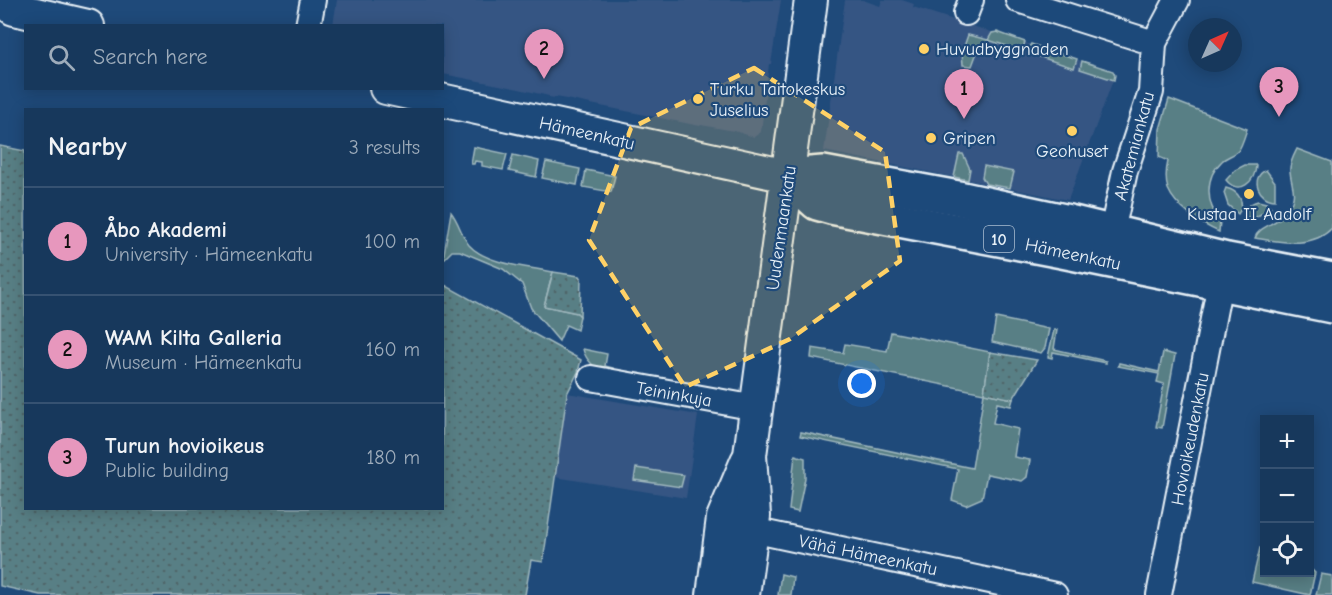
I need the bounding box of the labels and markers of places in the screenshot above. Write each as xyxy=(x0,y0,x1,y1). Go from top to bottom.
pin: 2 xyxy=(524,29,564,79)
place label: Huvudbyggnaden xyxy=(936,39,1069,60)
marker: Huvudbyggnaden xyxy=(917,42,931,56)
pin: 3 xyxy=(1260,68,1298,117)
pin: 1 xyxy=(944,70,984,119)
place label: Turku Taitokeskus Juselius xyxy=(710,79,845,121)
marker: Turku Taitokeskus Juselius xyxy=(691,92,705,106)
marker: Geohuset xyxy=(1065,124,1079,138)
place label: Gripen xyxy=(943,128,996,149)
marker: Gripen xyxy=(924,131,938,145)
place label: Geohuset xyxy=(1036,141,1109,162)
marker: Kustaa II Aadolf xyxy=(1242,187,1256,201)
place label: Kustaa II Aadolf xyxy=(1187,204,1312,225)

